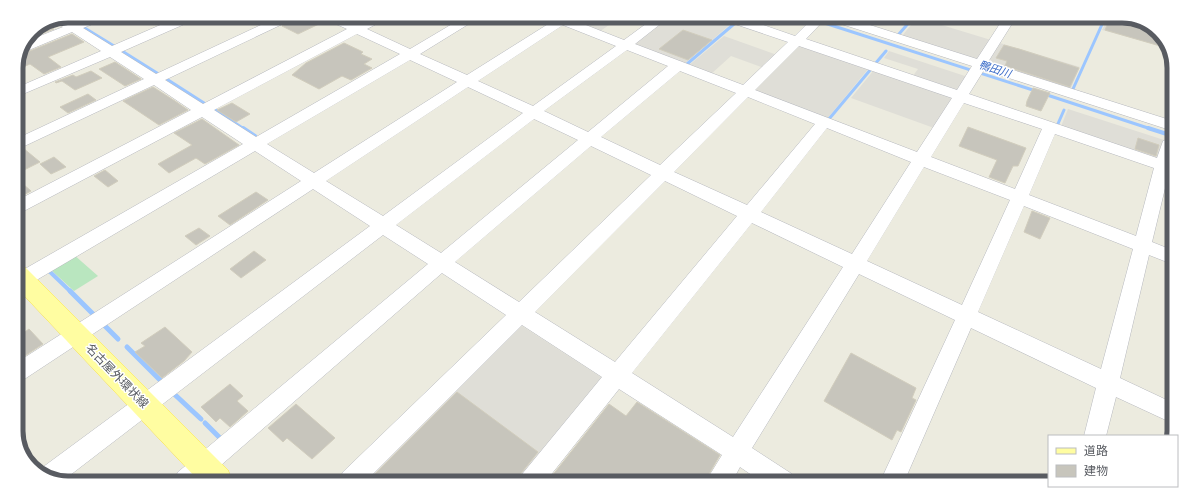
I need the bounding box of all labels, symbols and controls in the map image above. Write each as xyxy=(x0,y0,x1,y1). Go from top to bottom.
water label: 鴨田川 xyxy=(977,58,1013,81)
street label: 名古屋外環状線 xyxy=(83,341,151,411)
legend xyxy=(1048,435,1178,487)
text: 道路 xyxy=(1084,444,1108,458)
text: 建物 xyxy=(1084,464,1108,478)

